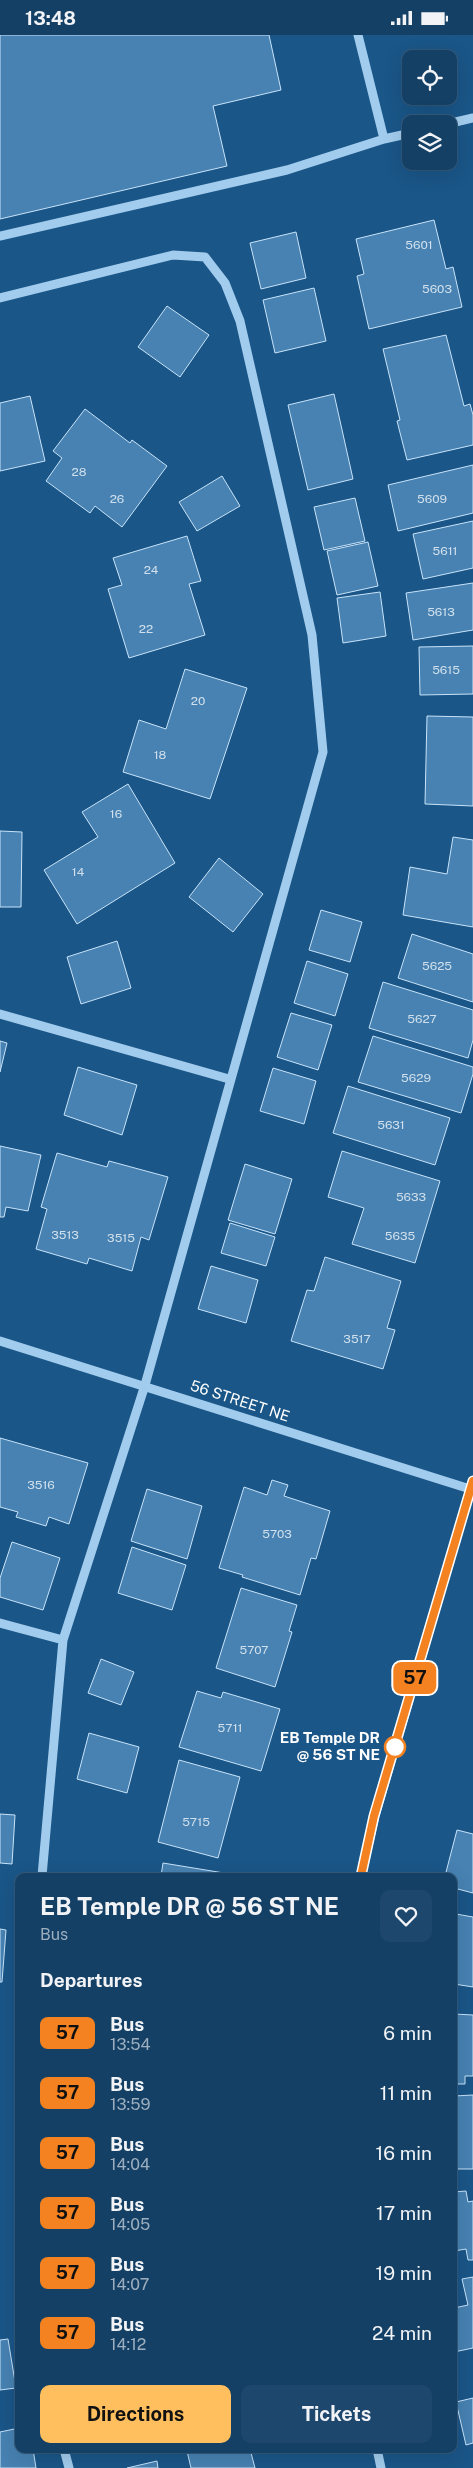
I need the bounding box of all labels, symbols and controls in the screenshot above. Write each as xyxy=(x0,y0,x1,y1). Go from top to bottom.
text: 13:48 xyxy=(25,7,76,29)
map controls xyxy=(402,50,457,170)
button: locate xyxy=(402,50,457,105)
button: layers xyxy=(402,115,457,170)
house number: 5601 xyxy=(405,238,433,252)
house number: 5603 xyxy=(422,282,452,296)
house number: 28 xyxy=(72,465,87,479)
house number: 26 xyxy=(110,492,124,506)
house number: 5609 xyxy=(417,492,447,506)
house number: 5611 xyxy=(433,544,457,558)
house number: 24 xyxy=(144,563,159,577)
house number: 5613 xyxy=(427,605,455,619)
house number: 22 xyxy=(139,622,153,636)
house number: 5615 xyxy=(432,663,460,677)
house number: 20 xyxy=(191,694,205,708)
house number: 18 xyxy=(154,748,167,762)
house number: 16 xyxy=(110,807,122,821)
house number: 14 xyxy=(72,865,85,879)
house number: 5625 xyxy=(422,959,452,973)
house number: 5627 xyxy=(407,1012,437,1026)
house number: 5629 xyxy=(401,1071,431,1085)
house number: 5631 xyxy=(377,1118,405,1132)
house number: 5633 xyxy=(396,1190,426,1204)
house number: 3513 xyxy=(51,1228,79,1242)
house number: 5635 xyxy=(385,1229,415,1243)
house number: 3515 xyxy=(107,1231,135,1245)
house number: 3517 xyxy=(343,1332,371,1346)
street label: 56 STREET NE xyxy=(188,1376,292,1425)
house number: 3516 xyxy=(27,1478,55,1492)
house number: 5703 xyxy=(262,1527,292,1541)
house number: 5707 xyxy=(240,1643,269,1657)
line badge: 57 xyxy=(392,1662,438,1694)
text: 57 xyxy=(403,1667,427,1688)
house number: 5711 xyxy=(218,1721,242,1735)
place label: EB Temple DR @ 56 ST NE xyxy=(280,1729,380,1763)
marker: EB Temple DR @ 56 ST NE xyxy=(384,1736,406,1758)
house number: 5715 xyxy=(182,1815,210,1829)
button: heart xyxy=(380,1890,432,1942)
text: EB Temple DR @ 56 ST NE xyxy=(40,1892,339,1920)
text: Bus xyxy=(40,1925,68,1944)
text: Departures xyxy=(40,1969,143,1991)
text: Bus xyxy=(110,2013,144,2035)
text: 57 xyxy=(56,2022,79,2043)
text: 6 min xyxy=(383,2022,432,2044)
text: 13:54 xyxy=(110,2035,151,2054)
text: Bus xyxy=(110,2073,144,2095)
text: 57 xyxy=(56,2082,79,2103)
text: 11 min xyxy=(380,2082,432,2104)
text: 13:59 xyxy=(110,2095,150,2114)
text: Bus xyxy=(110,2133,144,2155)
text: 57 xyxy=(56,2142,79,2163)
text: 16 min xyxy=(376,2142,432,2164)
text: 14:04 xyxy=(110,2155,150,2174)
text: Bus xyxy=(110,2193,144,2215)
text: 57 xyxy=(56,2202,79,2223)
text: 17 min xyxy=(376,2202,432,2224)
text: 14:05 xyxy=(110,2215,150,2234)
text: Bus xyxy=(110,2253,144,2275)
text: 57 xyxy=(56,2262,79,2283)
text: 19 min xyxy=(376,2262,432,2284)
text: 14:07 xyxy=(110,2275,149,2294)
text: Bus xyxy=(110,2313,144,2335)
text: 57 xyxy=(56,2322,79,2343)
text: 24 min xyxy=(372,2322,432,2344)
text: 14:12 xyxy=(110,2335,146,2354)
button: Directions xyxy=(40,2385,231,2443)
button: Tickets xyxy=(241,2385,432,2443)

